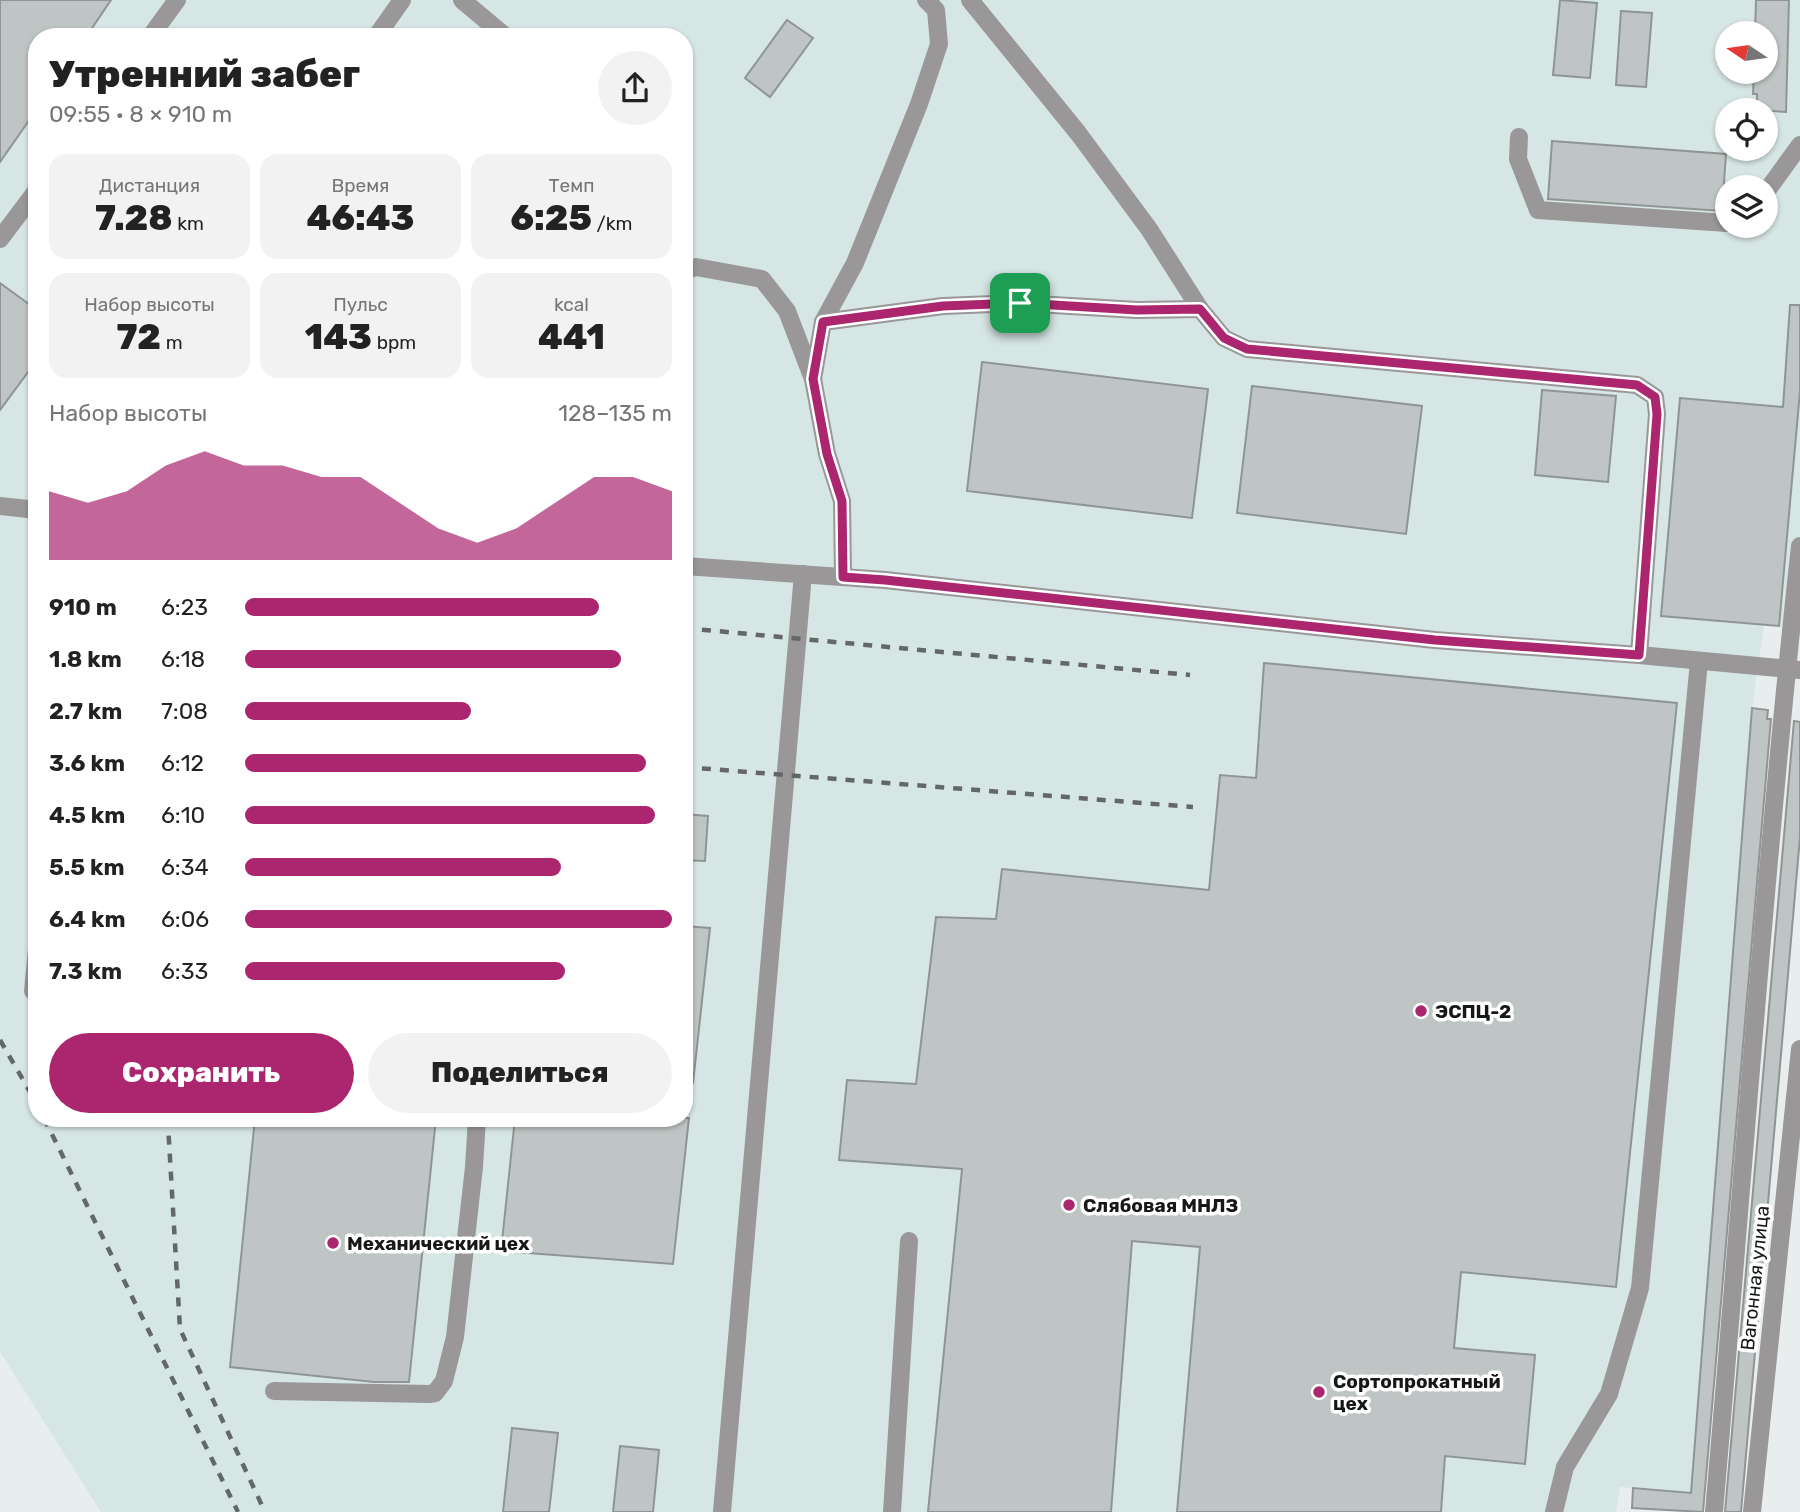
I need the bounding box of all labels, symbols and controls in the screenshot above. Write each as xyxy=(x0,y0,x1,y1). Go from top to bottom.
north arrow xyxy=(1715,21,1778,84)
map controls xyxy=(1715,21,1778,238)
text: Утренний забег xyxy=(49,51,360,97)
button: share xyxy=(598,51,672,125)
button: locate xyxy=(1715,98,1778,161)
text: 09:55 · 8 × 910 m xyxy=(49,100,232,128)
text: Дистанция xyxy=(99,174,200,197)
text: Время xyxy=(332,174,389,197)
text: Темп xyxy=(549,174,594,197)
button: layers xyxy=(1715,175,1778,238)
text: 7.28 xyxy=(95,197,173,239)
text: 46:43 xyxy=(307,197,414,239)
text: 6:25 xyxy=(511,197,592,239)
text: km xyxy=(173,212,204,235)
text: /km xyxy=(592,212,632,235)
pin xyxy=(990,273,1050,333)
icon: arrive xyxy=(1001,284,1039,322)
text: Набор высоты xyxy=(84,293,215,316)
text: Пульс xyxy=(333,293,388,316)
text: kcal xyxy=(554,293,589,316)
text: 72 xyxy=(116,316,161,358)
text: 143 xyxy=(305,316,372,358)
text: 441 xyxy=(538,316,605,358)
text: m xyxy=(161,331,183,354)
text: bpm xyxy=(372,331,416,354)
text: Набор высоты xyxy=(49,399,207,427)
text: 128–135 m xyxy=(558,399,672,427)
text: 910 m xyxy=(49,593,117,621)
text: 6:23 xyxy=(161,593,208,621)
text: 1.8 km xyxy=(49,645,122,673)
text: 6:18 xyxy=(161,645,205,673)
text: 2.7 km xyxy=(49,697,122,725)
text: 7:08 xyxy=(161,697,208,725)
text: 3.6 km xyxy=(49,749,125,777)
text: 6:12 xyxy=(161,749,204,777)
text: 4.5 km xyxy=(49,801,125,829)
text: 6:10 xyxy=(161,801,205,829)
text: 5.5 km xyxy=(49,853,125,881)
text: 6:34 xyxy=(161,853,209,881)
text: 6.4 km xyxy=(49,905,125,933)
text: 6:06 xyxy=(161,905,209,933)
text: 7.3 km xyxy=(49,957,122,985)
text: 6:33 xyxy=(161,957,208,985)
place label: ЭСПЦ-2 xyxy=(1435,1000,1511,1023)
marker: ЭСПЦ-2 xyxy=(1413,1003,1429,1019)
button: Сохранить xyxy=(49,1033,354,1113)
button: Поделиться xyxy=(368,1033,672,1113)
place label: Слябовая МНЛЗ xyxy=(1083,1194,1238,1217)
marker: Слябовая МНЛЗ xyxy=(1061,1197,1077,1213)
street label: Вагонная улица xyxy=(1736,1205,1774,1351)
place label: Механический цех xyxy=(347,1232,529,1255)
marker: Механический цех xyxy=(325,1235,341,1251)
place label: Сортопрокатный цех xyxy=(1333,1370,1501,1415)
marker: Сортопрокатный цех xyxy=(1311,1384,1327,1400)

